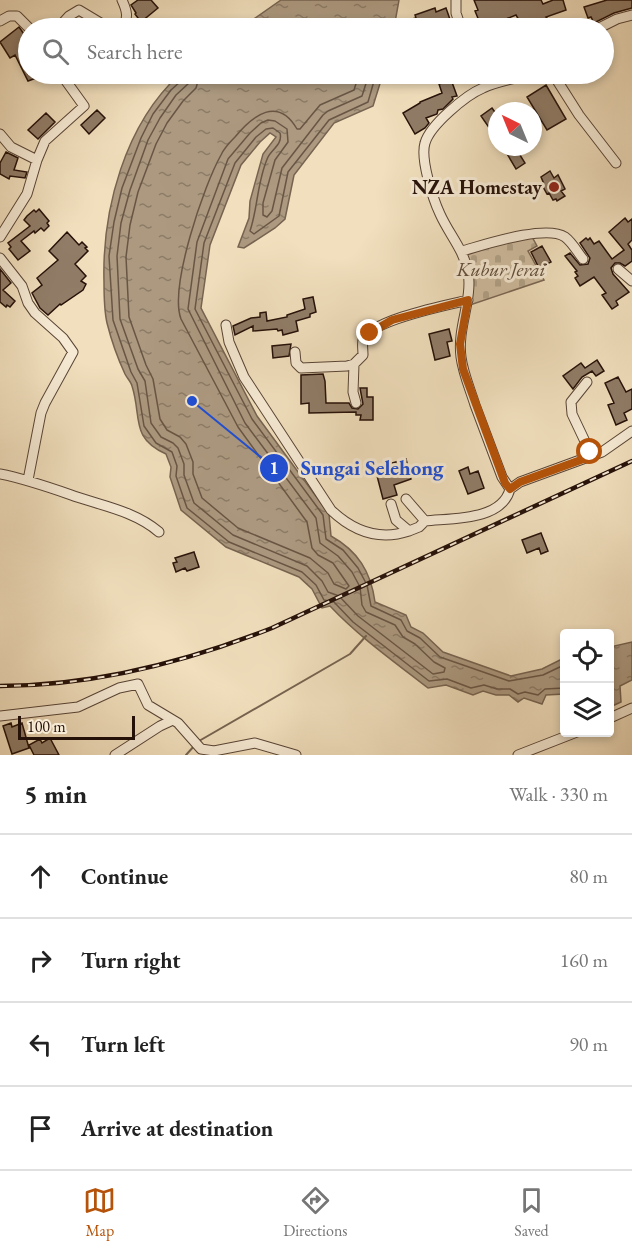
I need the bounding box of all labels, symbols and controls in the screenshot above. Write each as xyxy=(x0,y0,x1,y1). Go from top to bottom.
search box xyxy=(18,18,614,84)
icon: search xyxy=(39,35,72,68)
text: Search here xyxy=(87,37,182,66)
north arrow xyxy=(488,102,542,156)
place label: NZA Homestay xyxy=(412,174,542,200)
marker: NZA Homestay xyxy=(547,180,561,194)
park label: Kubur Jerai xyxy=(456,256,547,282)
route end xyxy=(356,319,382,345)
route start xyxy=(576,438,602,464)
callout: Sungai Selehong xyxy=(259,448,456,487)
text: Sungai Selehong xyxy=(300,454,444,481)
text: 1 xyxy=(269,456,279,479)
map controls xyxy=(560,629,614,737)
button: locate xyxy=(560,629,614,683)
button: layers xyxy=(560,683,614,737)
scale bar xyxy=(18,713,135,740)
text: 100 m xyxy=(27,716,66,737)
text: 5 min xyxy=(24,777,87,811)
text: Walk · 330 m xyxy=(509,781,608,807)
icon: ahead xyxy=(24,860,57,893)
text: Continue xyxy=(81,862,168,891)
text: 80 m xyxy=(569,863,608,889)
icon: right xyxy=(24,944,57,977)
text: Turn right xyxy=(81,946,180,975)
text: 160 m xyxy=(560,947,608,973)
icon: left xyxy=(24,1028,57,1061)
text: Turn left xyxy=(81,1030,165,1059)
text: 90 m xyxy=(569,1031,608,1057)
icon: arrive xyxy=(24,1112,57,1145)
text: Arrive at destination xyxy=(81,1114,273,1143)
tab: Map xyxy=(83,1184,116,1241)
tab: Directions xyxy=(283,1184,348,1241)
tab: Saved xyxy=(514,1184,549,1241)

